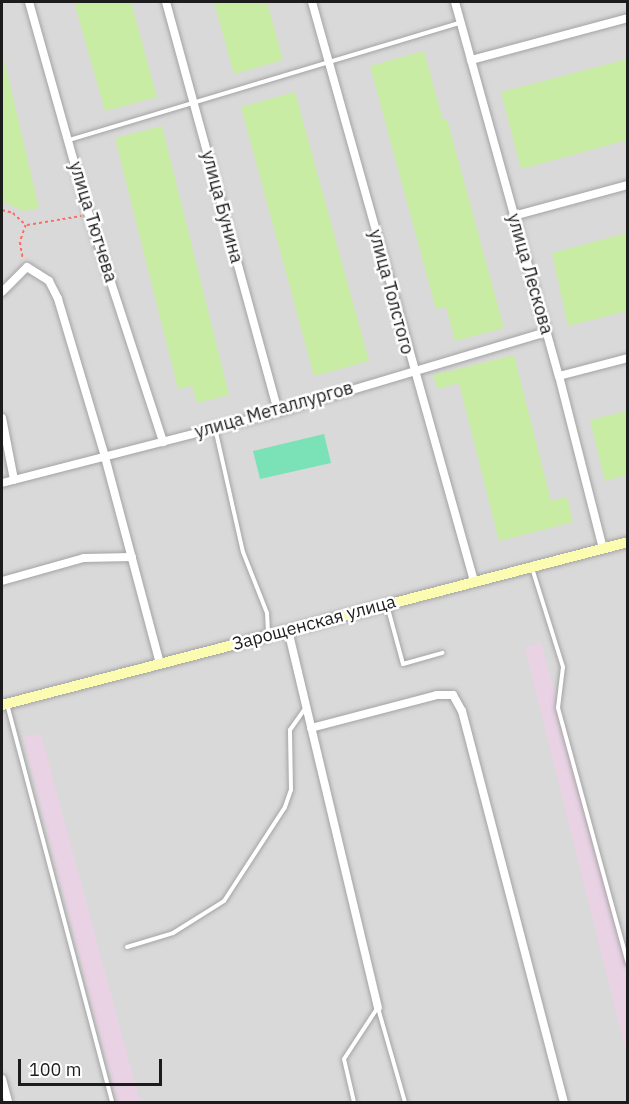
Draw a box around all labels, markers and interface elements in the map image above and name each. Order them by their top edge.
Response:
street label: улица Бунина [197,148,247,266]
street label: улица Тютчева [64,159,122,285]
street label: улица Лескова [502,211,558,337]
street label: улица Толстого [364,227,418,357]
street label: улица Металлургов [192,377,356,443]
street label: Зарощенская улица [230,591,398,655]
scale bar [21,1047,165,1085]
text: 100 m [29,1058,81,1081]

